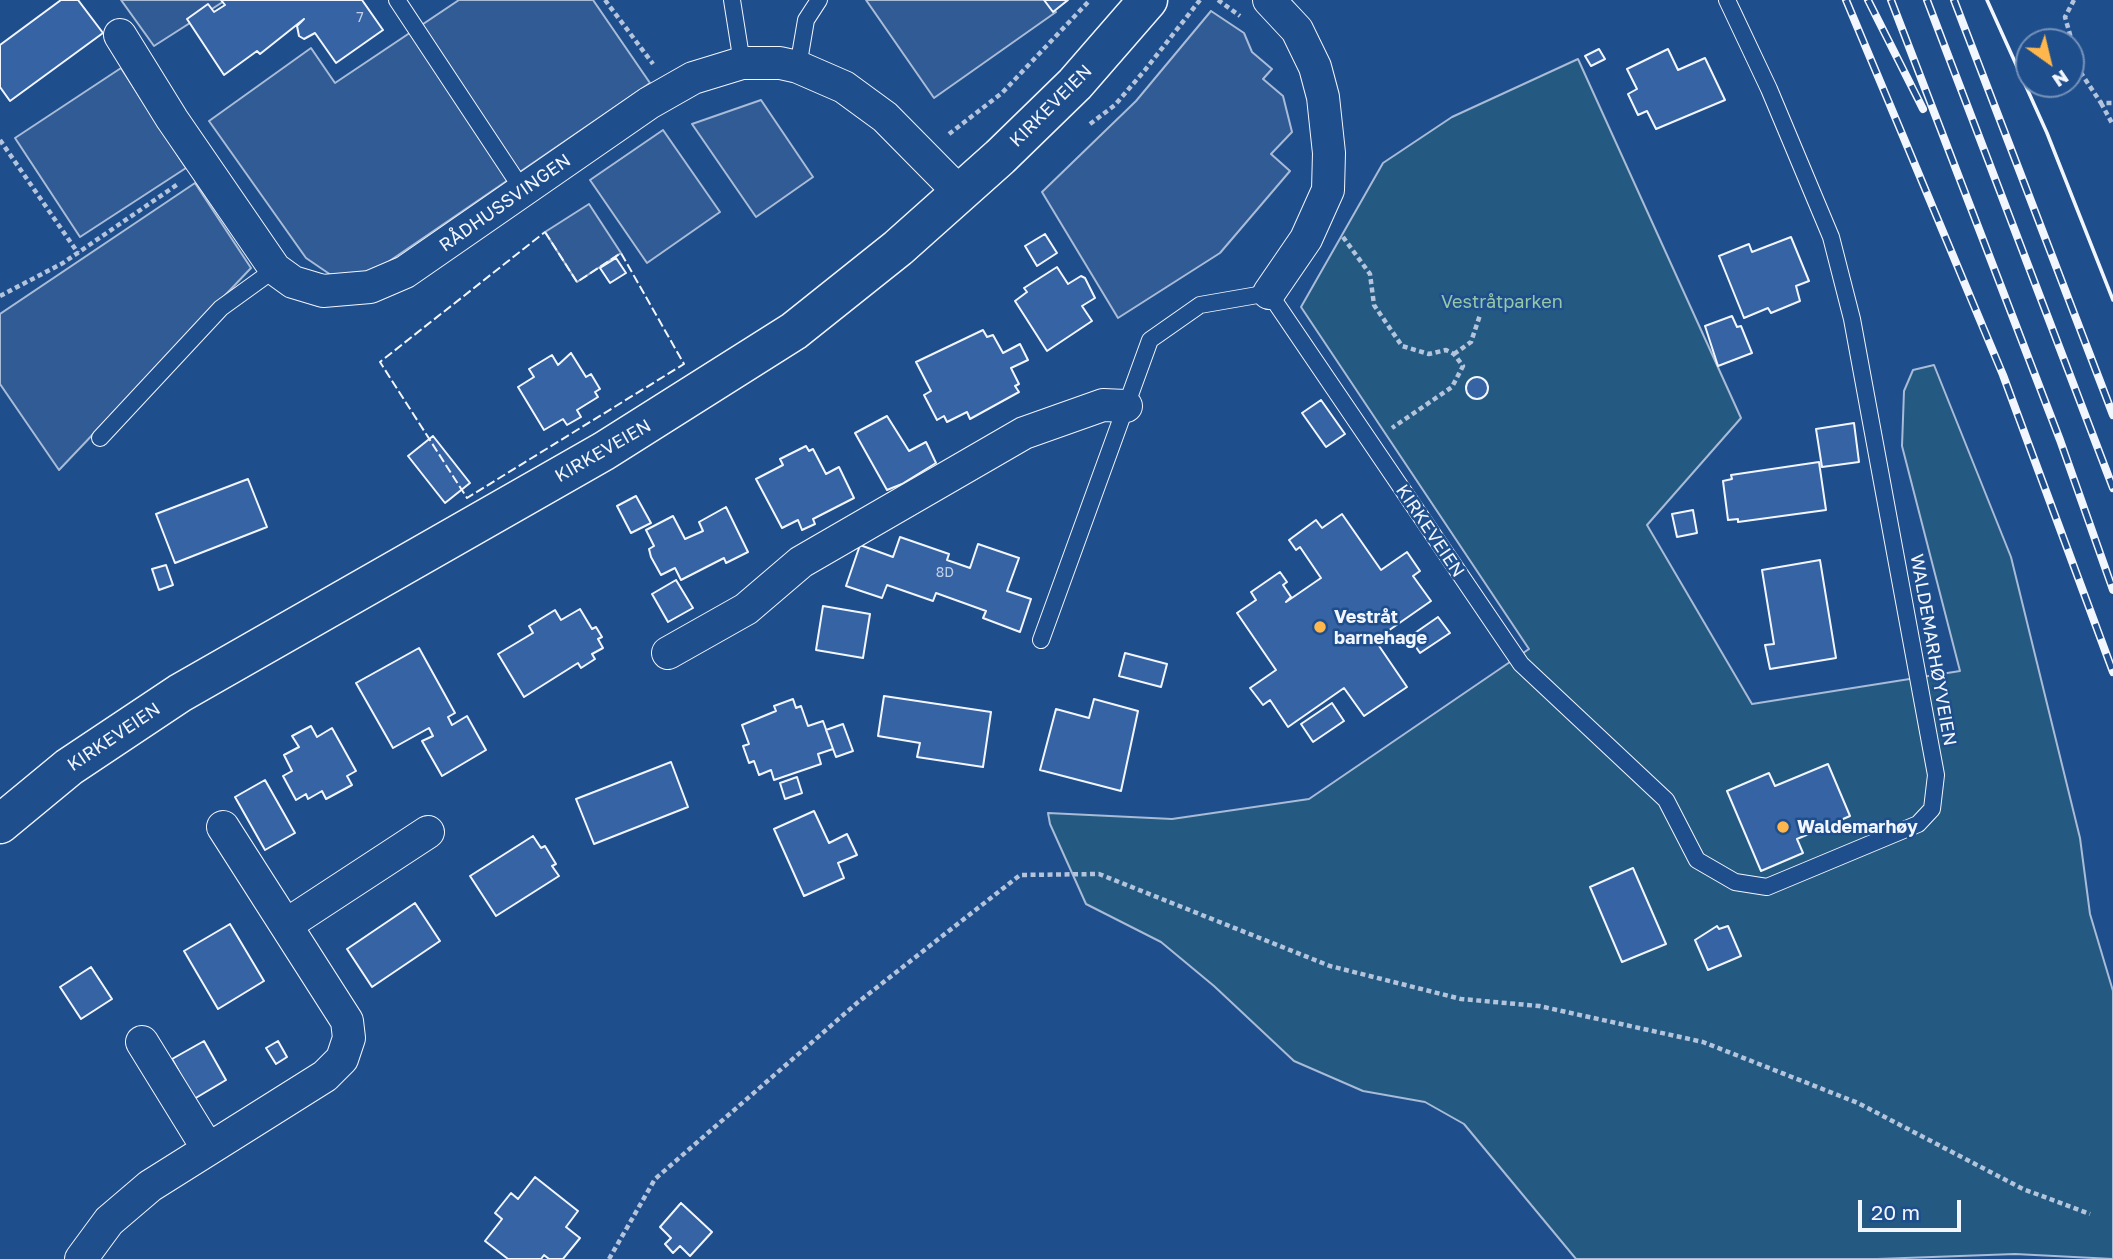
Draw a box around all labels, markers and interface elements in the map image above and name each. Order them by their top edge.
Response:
house number: 7 [356,10,364,26]
north arrow [2015,28,2085,98]
street label: KIRKEVEIEN [1005,60,1097,152]
text: N [2048,66,2073,93]
street label: RÅDHUSSVINGEN [435,150,575,256]
park label: Vestråtparken [1441,291,1563,313]
street label: KIRKEVEIEN [551,415,655,487]
street label: KIRKEVEIEN [1391,481,1469,581]
street label: WALDEMARHØYVEIEN [1905,552,1961,748]
house number: 8D [936,565,954,581]
place label: Vestråt barnehage [1334,606,1427,648]
marker: Vestråt barnehage [1312,619,1328,635]
street label: KIRKEVEIEN [64,698,164,776]
place label: Waldemarhøy [1797,816,1918,838]
marker: Waldemarhøy [1775,819,1791,835]
scale bar [1861,1186,1964,1230]
text: 20 m [1871,1199,1920,1225]

